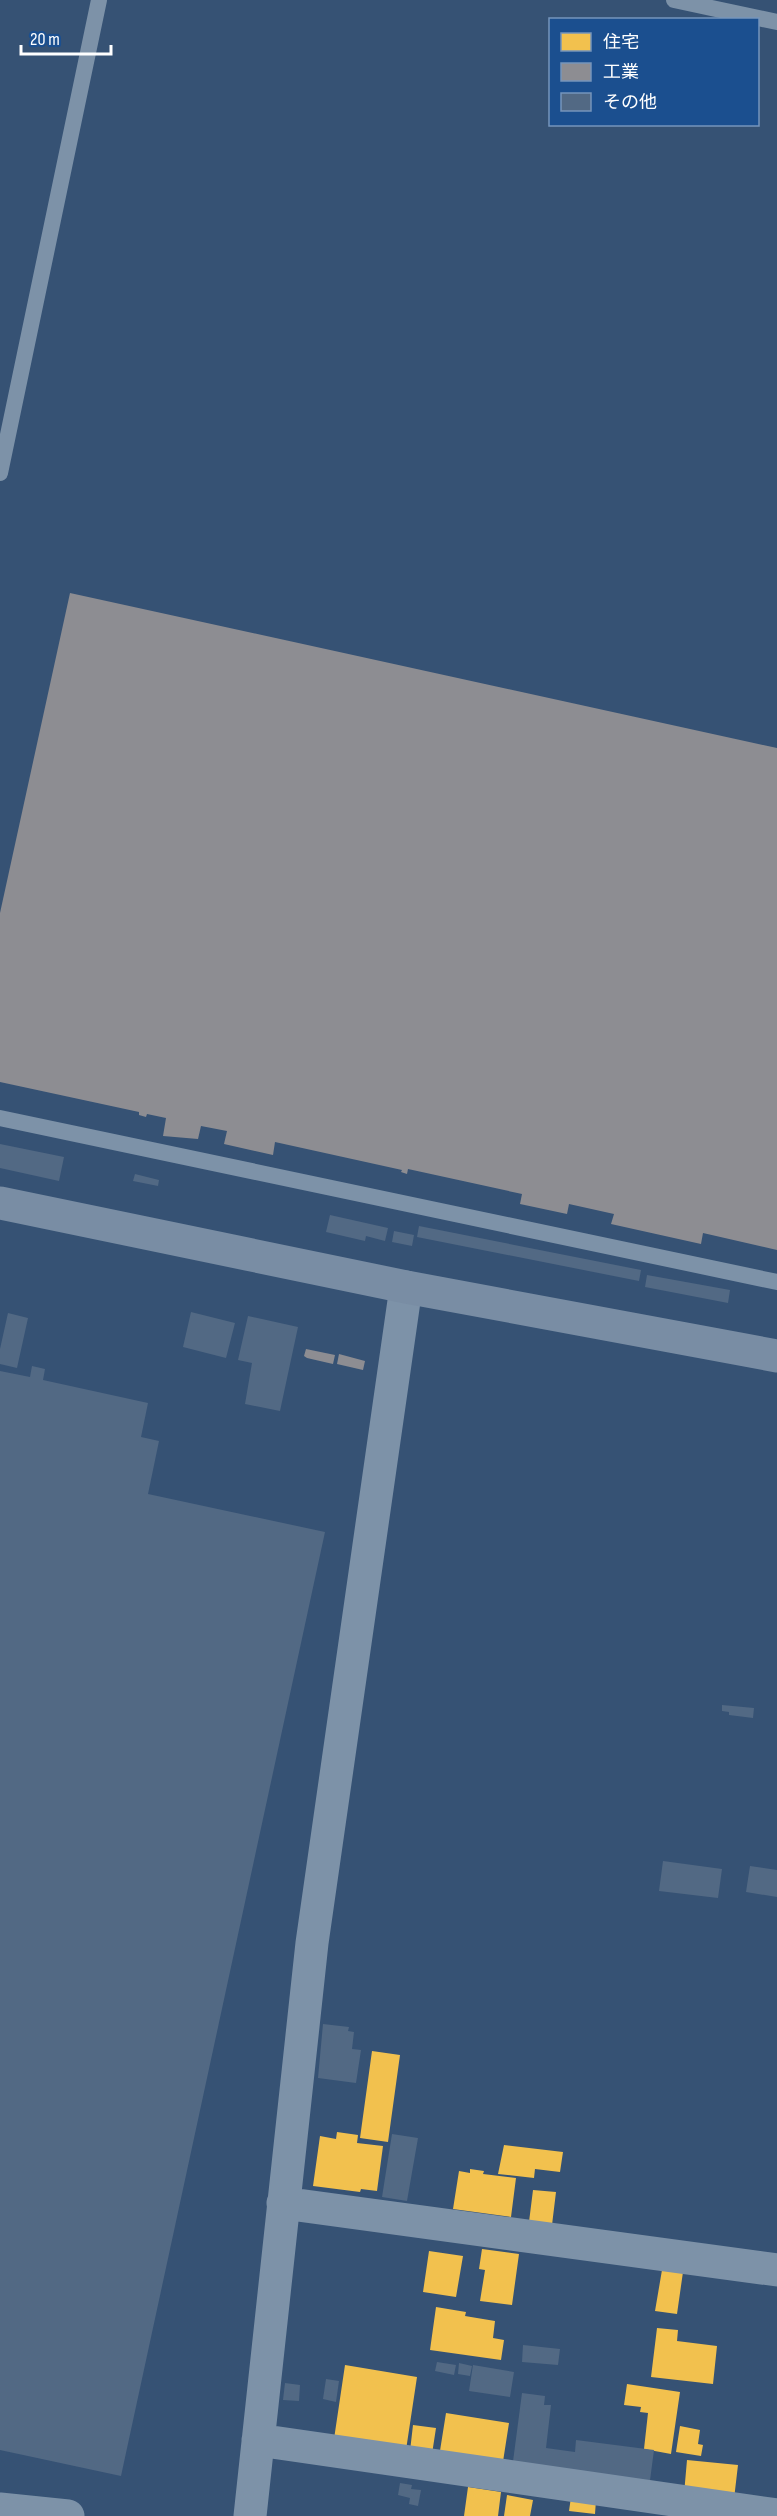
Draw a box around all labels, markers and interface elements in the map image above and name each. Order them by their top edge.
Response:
scale bar [21,18,111,56]
legend [549,18,759,126]
text: 20 m [30,29,60,50]
text: 住宅 [603,32,639,53]
text: 工業 [603,62,639,83]
text: その他 [603,92,657,113]

